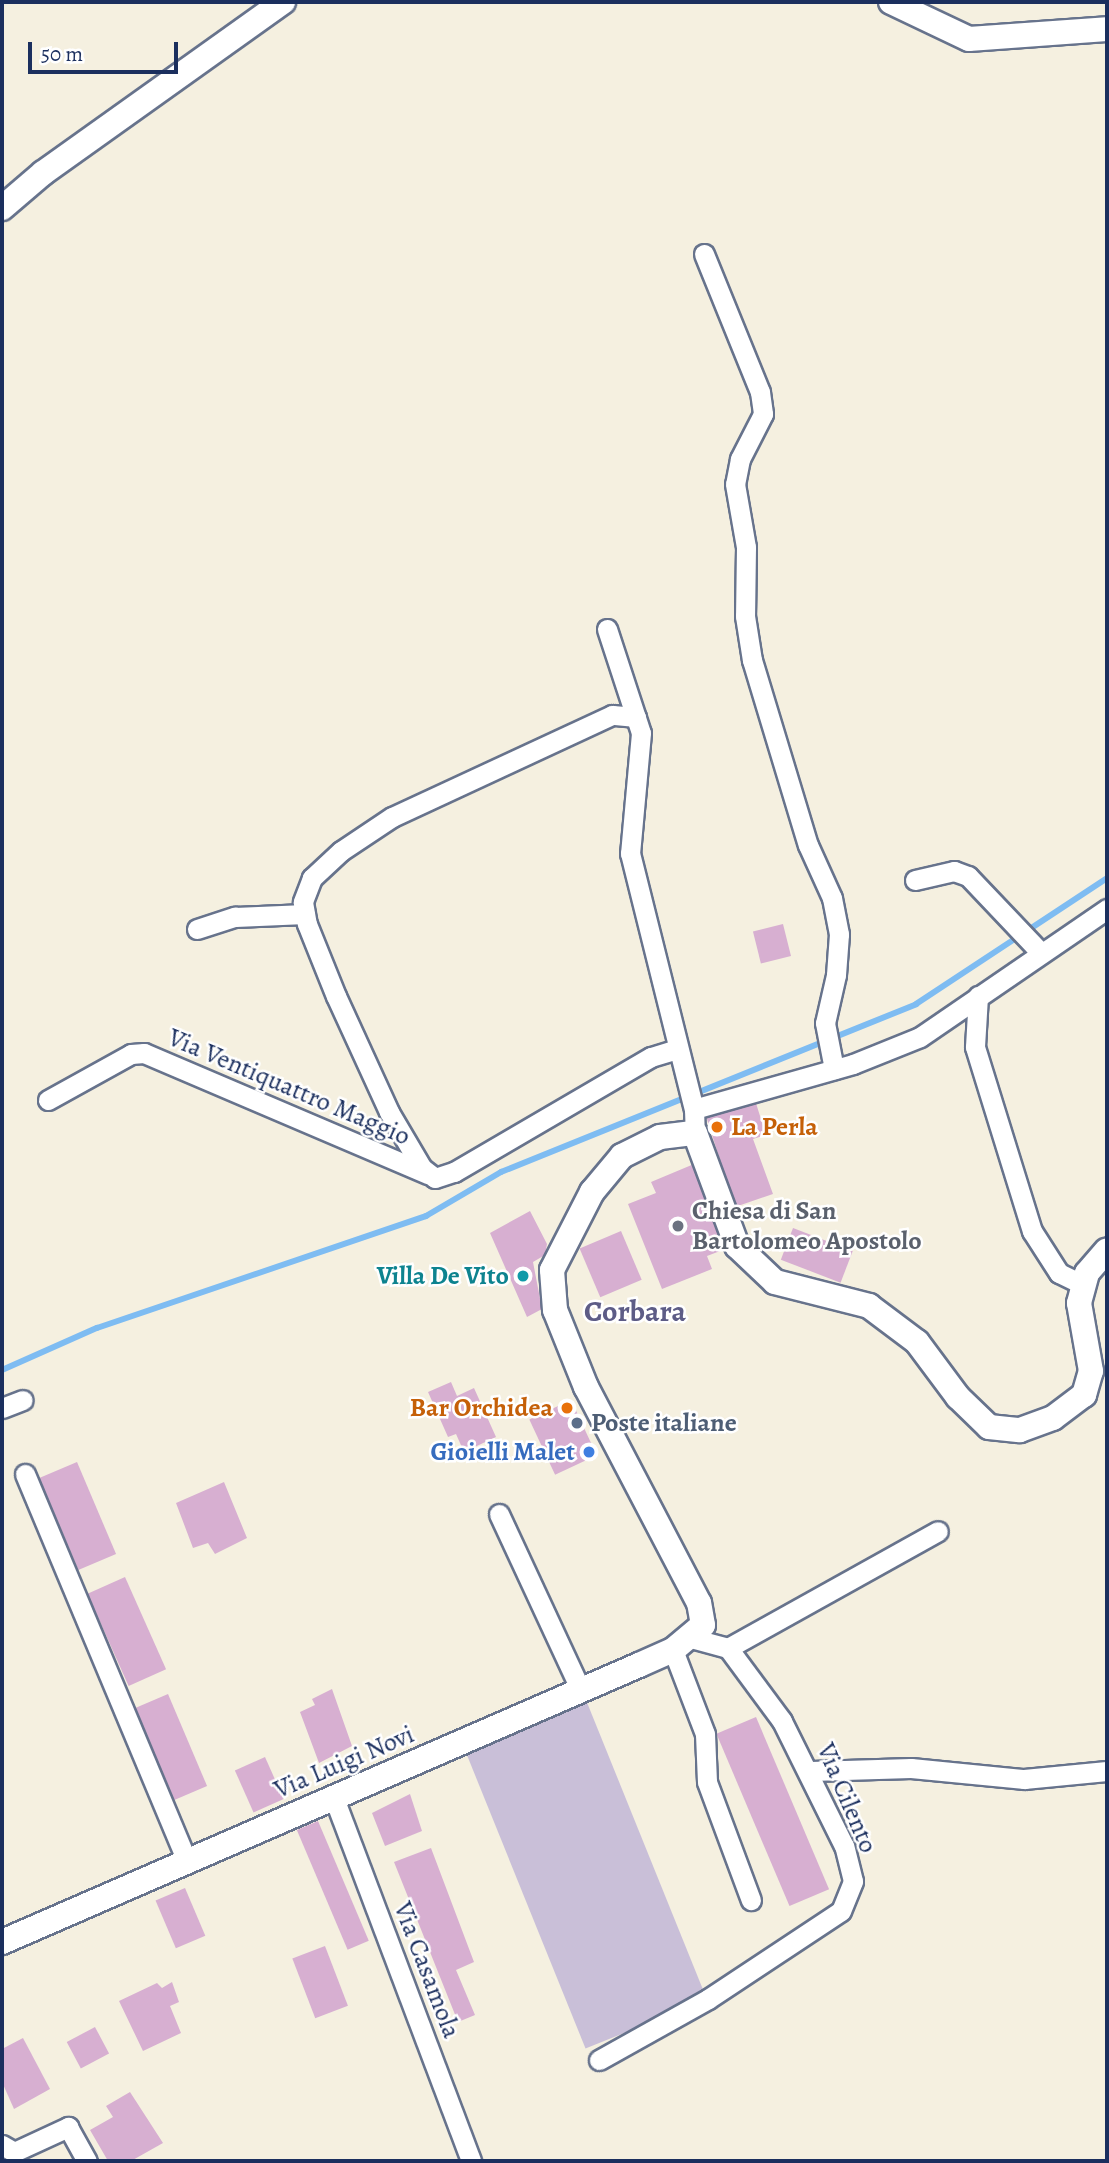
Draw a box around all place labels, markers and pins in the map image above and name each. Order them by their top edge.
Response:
place label: La Perla [731,1111,818,1143]
marker: La Perla [709,1119,725,1135]
place label: Chiesa di San Bartolomeo Apostolo [692,1195,922,1256]
marker: Chiesa di San Bartolomeo Apostolo [670,1218,686,1234]
place label: Villa De Vito [377,1260,509,1292]
marker: Villa De Vito [515,1268,531,1284]
place label: Bar Orchidea [410,1392,553,1424]
marker: Bar Orchidea [559,1400,575,1416]
place label: Poste italiane [591,1407,737,1439]
marker: Poste italiane [569,1415,585,1431]
place label: Gioielli Malet [431,1436,575,1468]
marker: Gioielli Malet [581,1444,597,1460]

